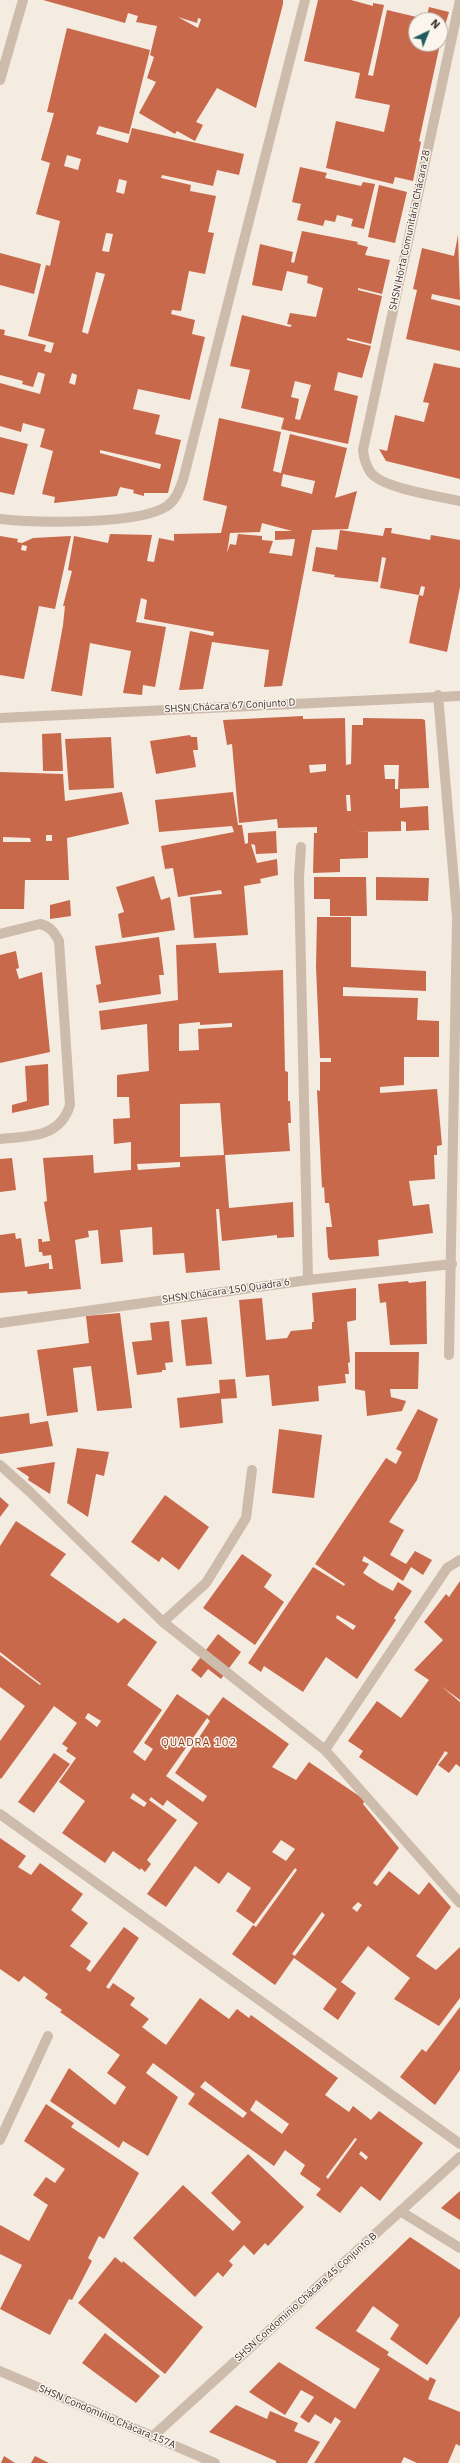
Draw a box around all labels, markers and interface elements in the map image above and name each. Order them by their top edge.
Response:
north arrow [408,12,448,52]
text: N [428,16,443,32]
street label: SHSN Horta Comunitária Chácara 28 [387,149,433,311]
street label: SHSN Chácara 67 Conjunto D [164,697,296,715]
street label: SHSN Chácara 150 Quadra 6 [161,1276,291,1306]
district label: QUADRA 102 [161,1736,237,1750]
street label: SHSN Condomínio Chácara 45 Conjunto B [233,2230,379,2364]
street label: SHSN Condomínio Chácara 157A [37,2383,177,2451]

